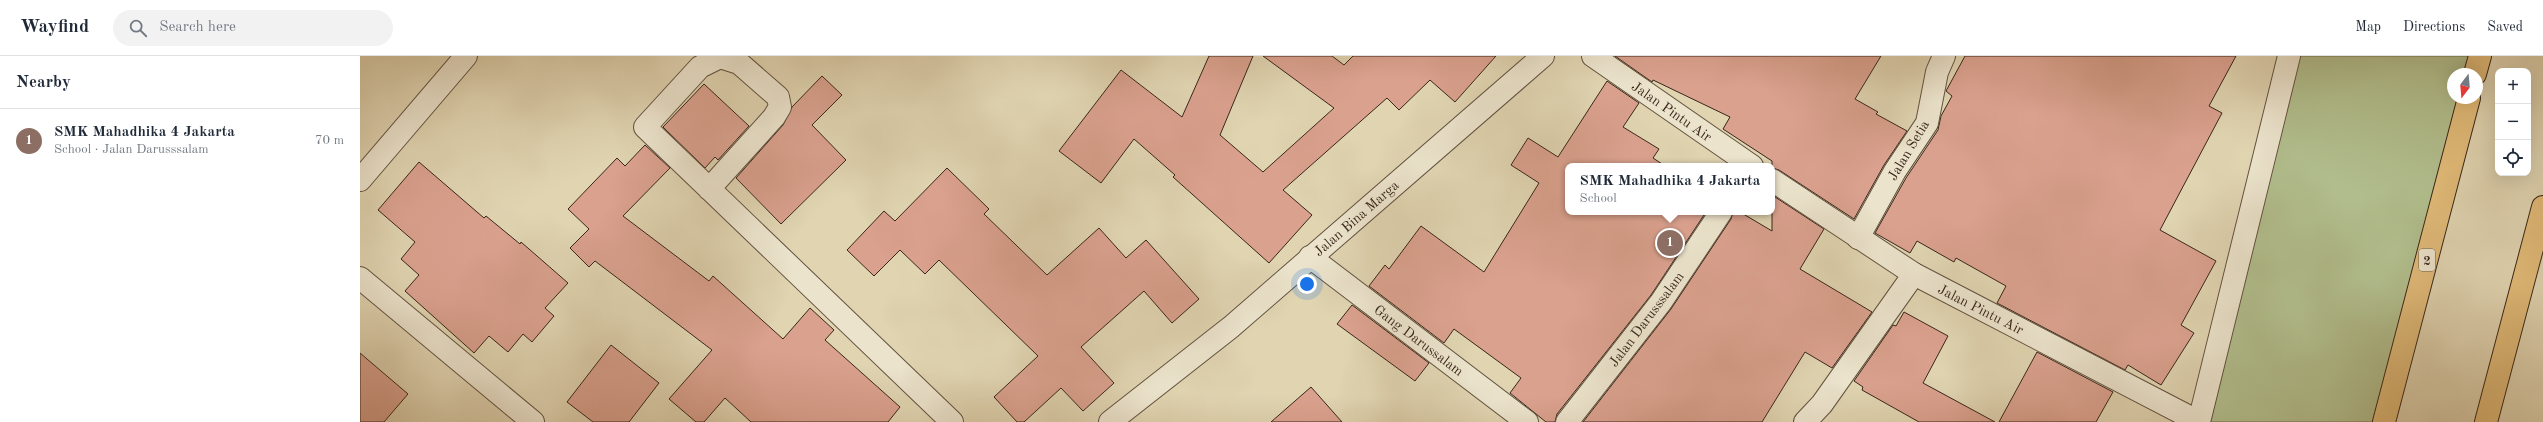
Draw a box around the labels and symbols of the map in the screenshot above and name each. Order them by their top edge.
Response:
north arrow [2447,68,2483,104]
street label: Jalan Pintu Air [1629,79,1714,145]
street label: Jalan Setia [1886,118,1932,183]
street label: Jalan Bina Marga [1312,178,1402,259]
pin: 1 [1657,228,1683,258]
road number: 2 [2419,249,2435,271]
street label: Jalan Darusssalam [1607,270,1687,370]
your location [1297,274,1317,294]
street label: Jalan Pintu Air [1935,282,2026,338]
street label: Gang Darussalam [1371,303,1466,379]

